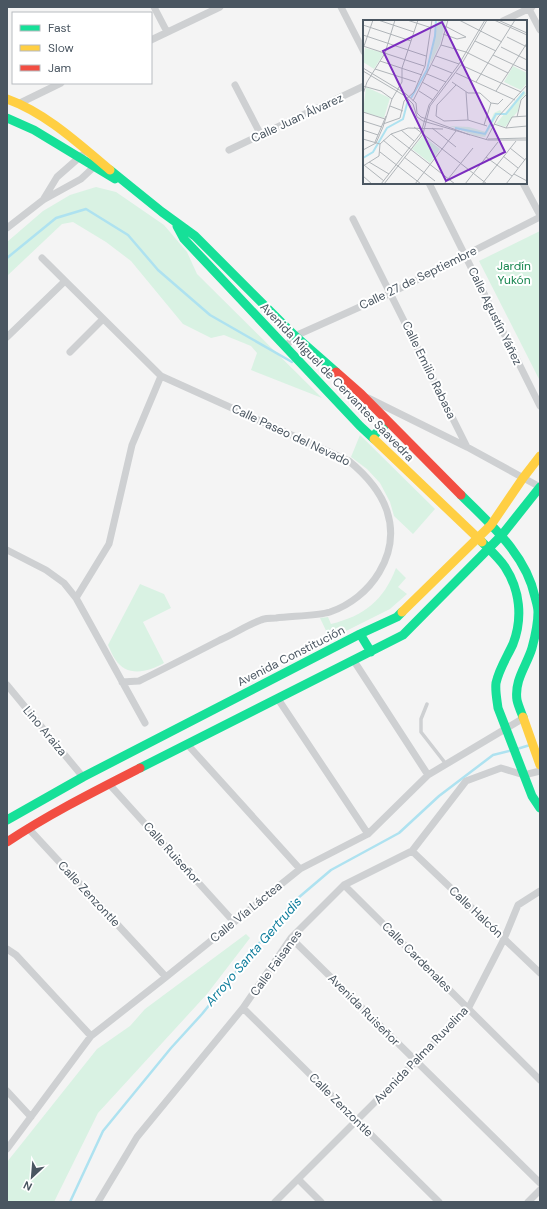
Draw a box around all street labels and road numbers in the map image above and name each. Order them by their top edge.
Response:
street label: Calle Juan Álvarez [248,90,346,146]
street label: Calle 27 de Septiembre [357,242,480,313]
street label: Calle Agustín Yáñez [464,264,526,368]
street label: Avenida Miguel de Cervantes Saavedra [257,299,417,465]
street label: Calle Emilio Rabasa [398,318,460,422]
street label: Calle Paseo del Nevado [229,400,353,470]
street label: Avenida Constitución [235,622,348,690]
street label: Lino Araiza [20,703,70,759]
street label: Calle Ruiseñor [140,818,205,888]
street label: Calle Zenzontle [54,858,124,930]
street label: Calle Vía Láctea [207,878,285,946]
street label: Calle Halcón [445,883,507,941]
street label: Calle Cardenales [378,918,456,996]
street label: Calle Faisanes [247,927,305,999]
street label: Avenida Ruiseñor [325,971,404,1050]
street label: Avenida Palma Ruvelina [370,1003,472,1107]
street label: Calle Zenzontle [306,1070,377,1141]

